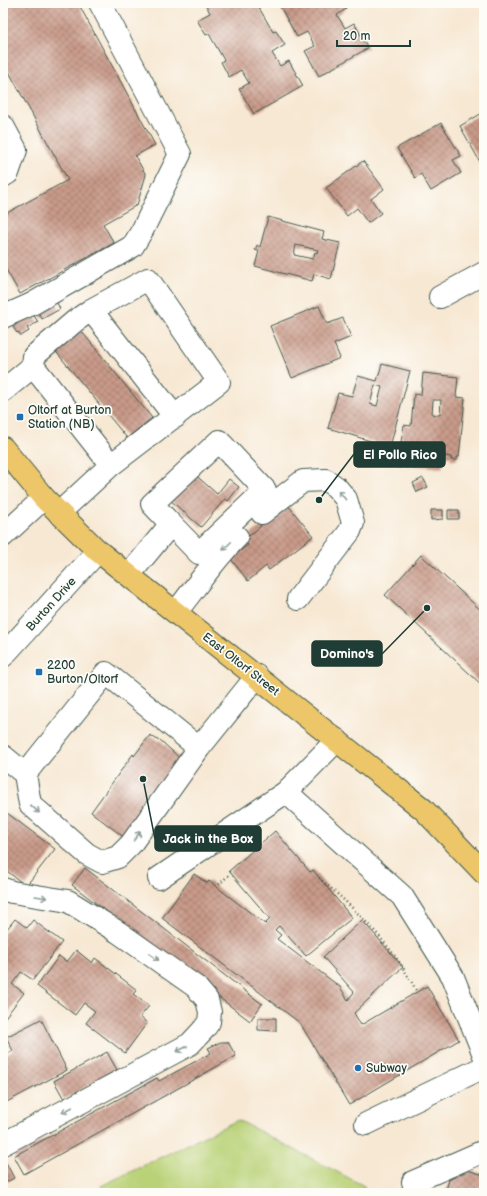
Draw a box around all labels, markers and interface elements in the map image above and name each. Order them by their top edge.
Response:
scale bar [337,22,410,48]
text: 20 m [343,29,370,44]
place label: Oltorf at Burton Station (NB) [28,403,111,432]
marker: Oltorf at Burton Station (NB) [15,412,25,422]
callout: El Pollo Rico [354,442,445,467]
text: El Pollo Rico [363,447,437,463]
one-way arrow [338,490,346,501]
one-way arrow [222,541,232,551]
street label: Burton Drive [23,574,80,635]
street label: East Oltorf Street [199,630,282,699]
callout: Domino's [312,641,382,666]
text: Domino's [320,646,374,662]
place label: 2200 Burton/Oltorf [47,658,119,687]
marker: 2200 Burton/Oltorf [34,667,44,677]
one-way arrow [30,805,41,814]
callout: Jack in the Box [155,826,261,851]
one-way arrow [132,830,141,841]
text: Jack in the Box [163,831,253,847]
one-way arrow [34,893,47,901]
one-way arrow [148,953,159,961]
one-way arrow [176,1045,188,1053]
place label: Subway [366,1061,407,1076]
marker: Subway [353,1063,363,1073]
one-way arrow [61,1106,73,1114]

